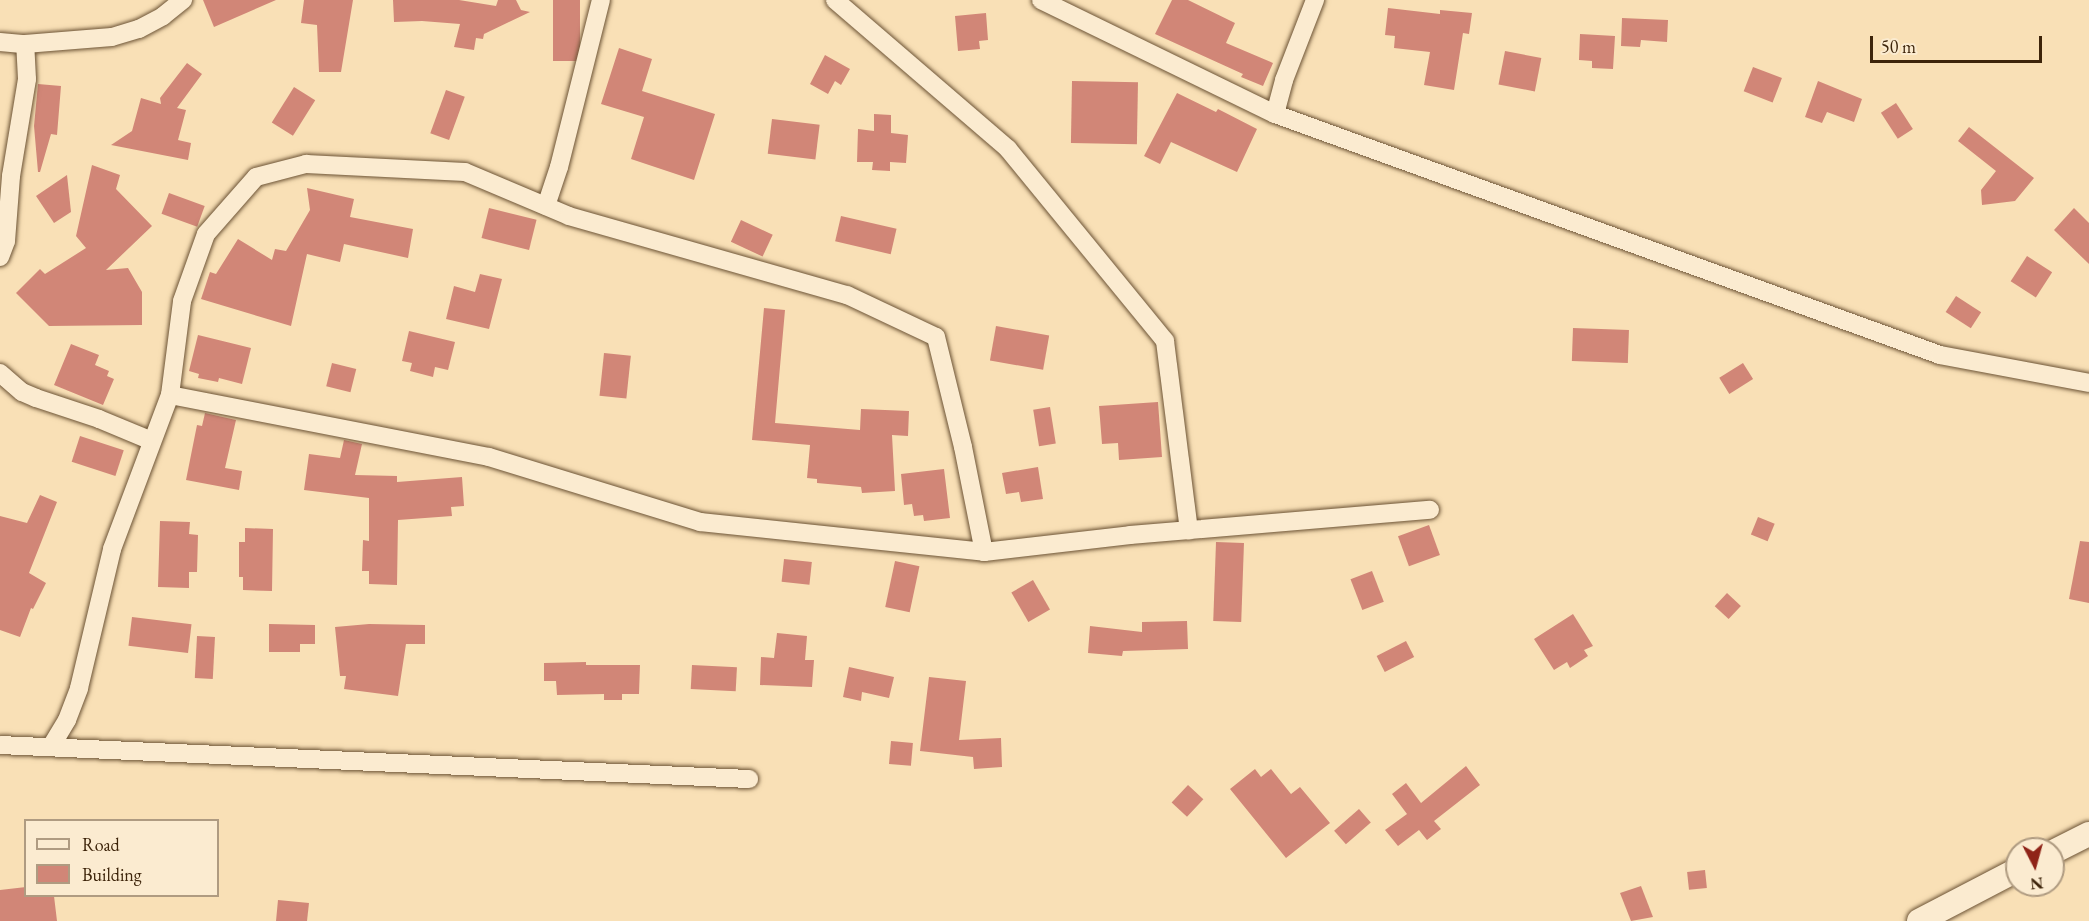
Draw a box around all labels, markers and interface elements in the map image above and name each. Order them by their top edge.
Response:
scale bar [1873,24,2046,62]
text: 50 m [1881,35,1916,58]
legend [24,819,219,897]
text: Road [82,833,120,856]
north arrow [2005,837,2065,897]
text: Building [82,863,142,886]
text: N [2029,872,2044,895]

